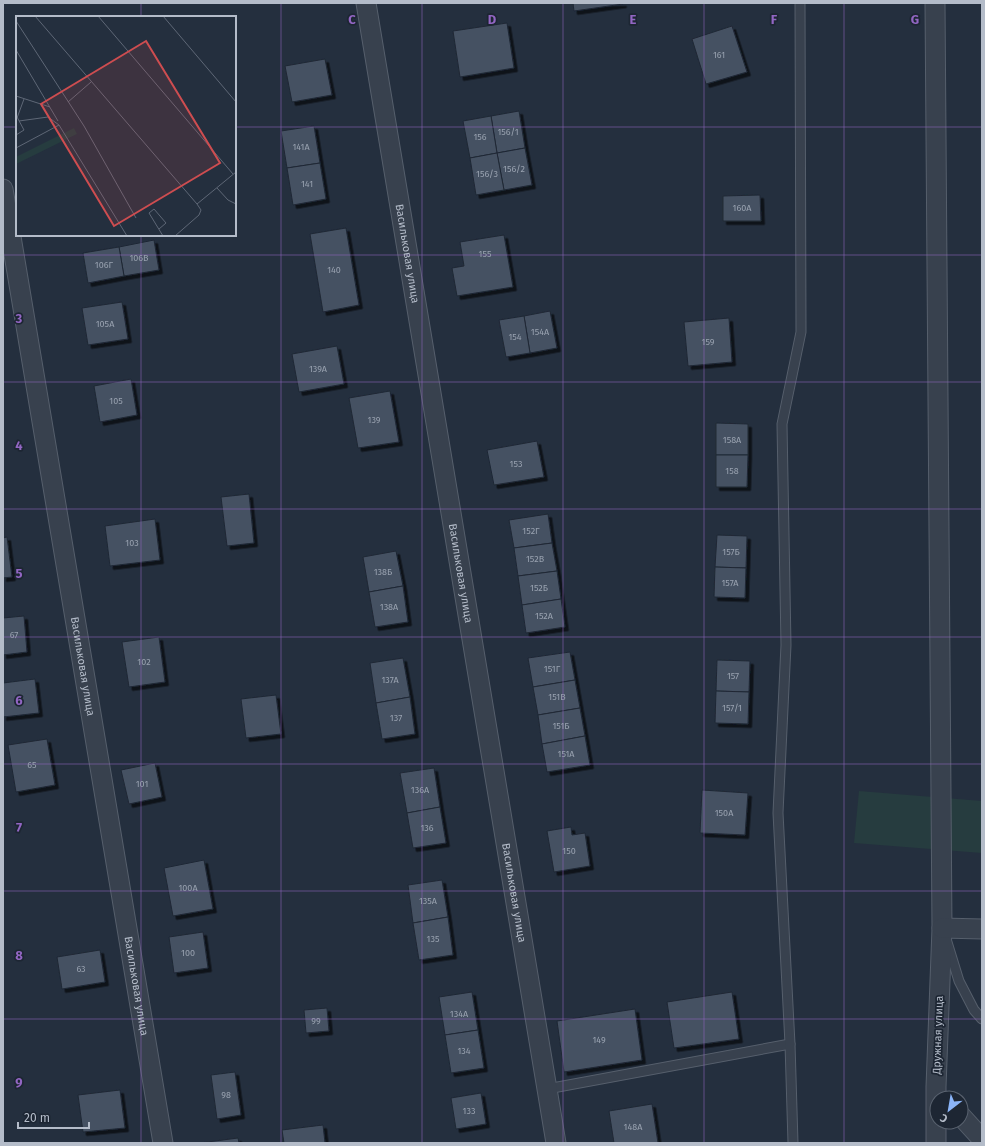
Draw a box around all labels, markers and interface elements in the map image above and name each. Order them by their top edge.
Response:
text: C [348,12,356,27]
text: D [488,12,497,27]
text: E [630,12,637,27]
text: F [771,12,778,27]
text: G [911,12,919,27]
inset map [16,16,236,236]
house number: 161 [713,50,725,60]
house number: 156/1 [497,127,519,137]
house number: 156 [473,132,487,142]
house number: 141А [292,142,310,152]
house number: 156/2 [503,164,525,174]
house number: 156/3 [476,169,498,179]
house number: 141 [301,179,313,189]
street label: Васильковая улица [393,203,422,304]
house number: 160А [733,203,752,213]
house number: 155 [479,249,492,259]
house number: 106В [129,253,149,263]
house number: 106Г [95,260,114,270]
house number: 140 [327,265,341,275]
text: 3 [15,311,23,326]
house number: 105А [96,319,115,329]
house number: 154А [531,327,550,337]
house number: 154 [508,332,522,342]
house number: 159 [702,337,715,347]
house number: 139А [309,364,328,374]
house number: 105 [109,396,123,406]
house number: 139 [367,415,381,425]
house number: 158А [723,435,742,445]
text: 4 [15,438,23,453]
house number: 153 [510,459,522,469]
house number: 158 [725,466,739,476]
street label: Васильковая улица [446,523,476,624]
house number: 152Г [522,526,540,536]
house number: 103 [125,538,139,548]
house number: 157Б [722,547,740,557]
house number: 152В [526,554,545,564]
text: 5 [16,566,23,581]
house number: 138Б [374,567,392,577]
house number: 157А [721,578,739,588]
house number: 152Б [530,583,548,593]
house number: 138А [380,602,399,612]
house number: 152А [535,611,554,621]
street label: Васильковая улица [68,616,98,717]
house number: 67 [10,630,18,640]
house number: 102 [137,657,151,667]
house number: 151Г [544,664,561,674]
house number: 157 [727,671,739,681]
house number: 137А [381,675,399,685]
house number: 151В [548,692,566,702]
text: 6 [15,693,23,708]
house number: 157/1 [722,703,742,713]
house number: 137 [390,713,402,723]
house number: 151Б [552,721,570,731]
house number: 151А [557,749,575,759]
house number: 65 [27,760,37,770]
house number: 101 [136,779,148,789]
house number: 136А [411,785,430,795]
house number: 150А [715,808,734,818]
text: 7 [16,820,22,835]
house number: 136 [420,823,434,833]
street label: Васильковая улица [500,842,529,943]
house number: 150 [562,846,576,856]
house number: 100А [178,883,198,893]
house number: 135А [419,896,438,906]
house number: 135 [427,934,440,944]
street label: Васильковая улица [122,935,151,1036]
text: 8 [15,948,23,963]
house number: 100 [181,948,195,958]
house number: 63 [76,964,86,974]
street label: Дружная улица [930,995,946,1076]
house number: 134А [450,1009,469,1019]
house number: 99 [311,1016,321,1026]
house number: 149 [592,1035,606,1045]
house number: 134 [457,1046,471,1056]
text: 9 [15,1075,23,1090]
house number: 98 [221,1090,231,1100]
north arrow [929,1090,969,1130]
scale bar [18,1104,89,1130]
house number: 133 [463,1106,475,1116]
text: 20 m [24,1111,50,1125]
text: С [937,1111,950,1125]
house number: 148А [624,1122,643,1132]

